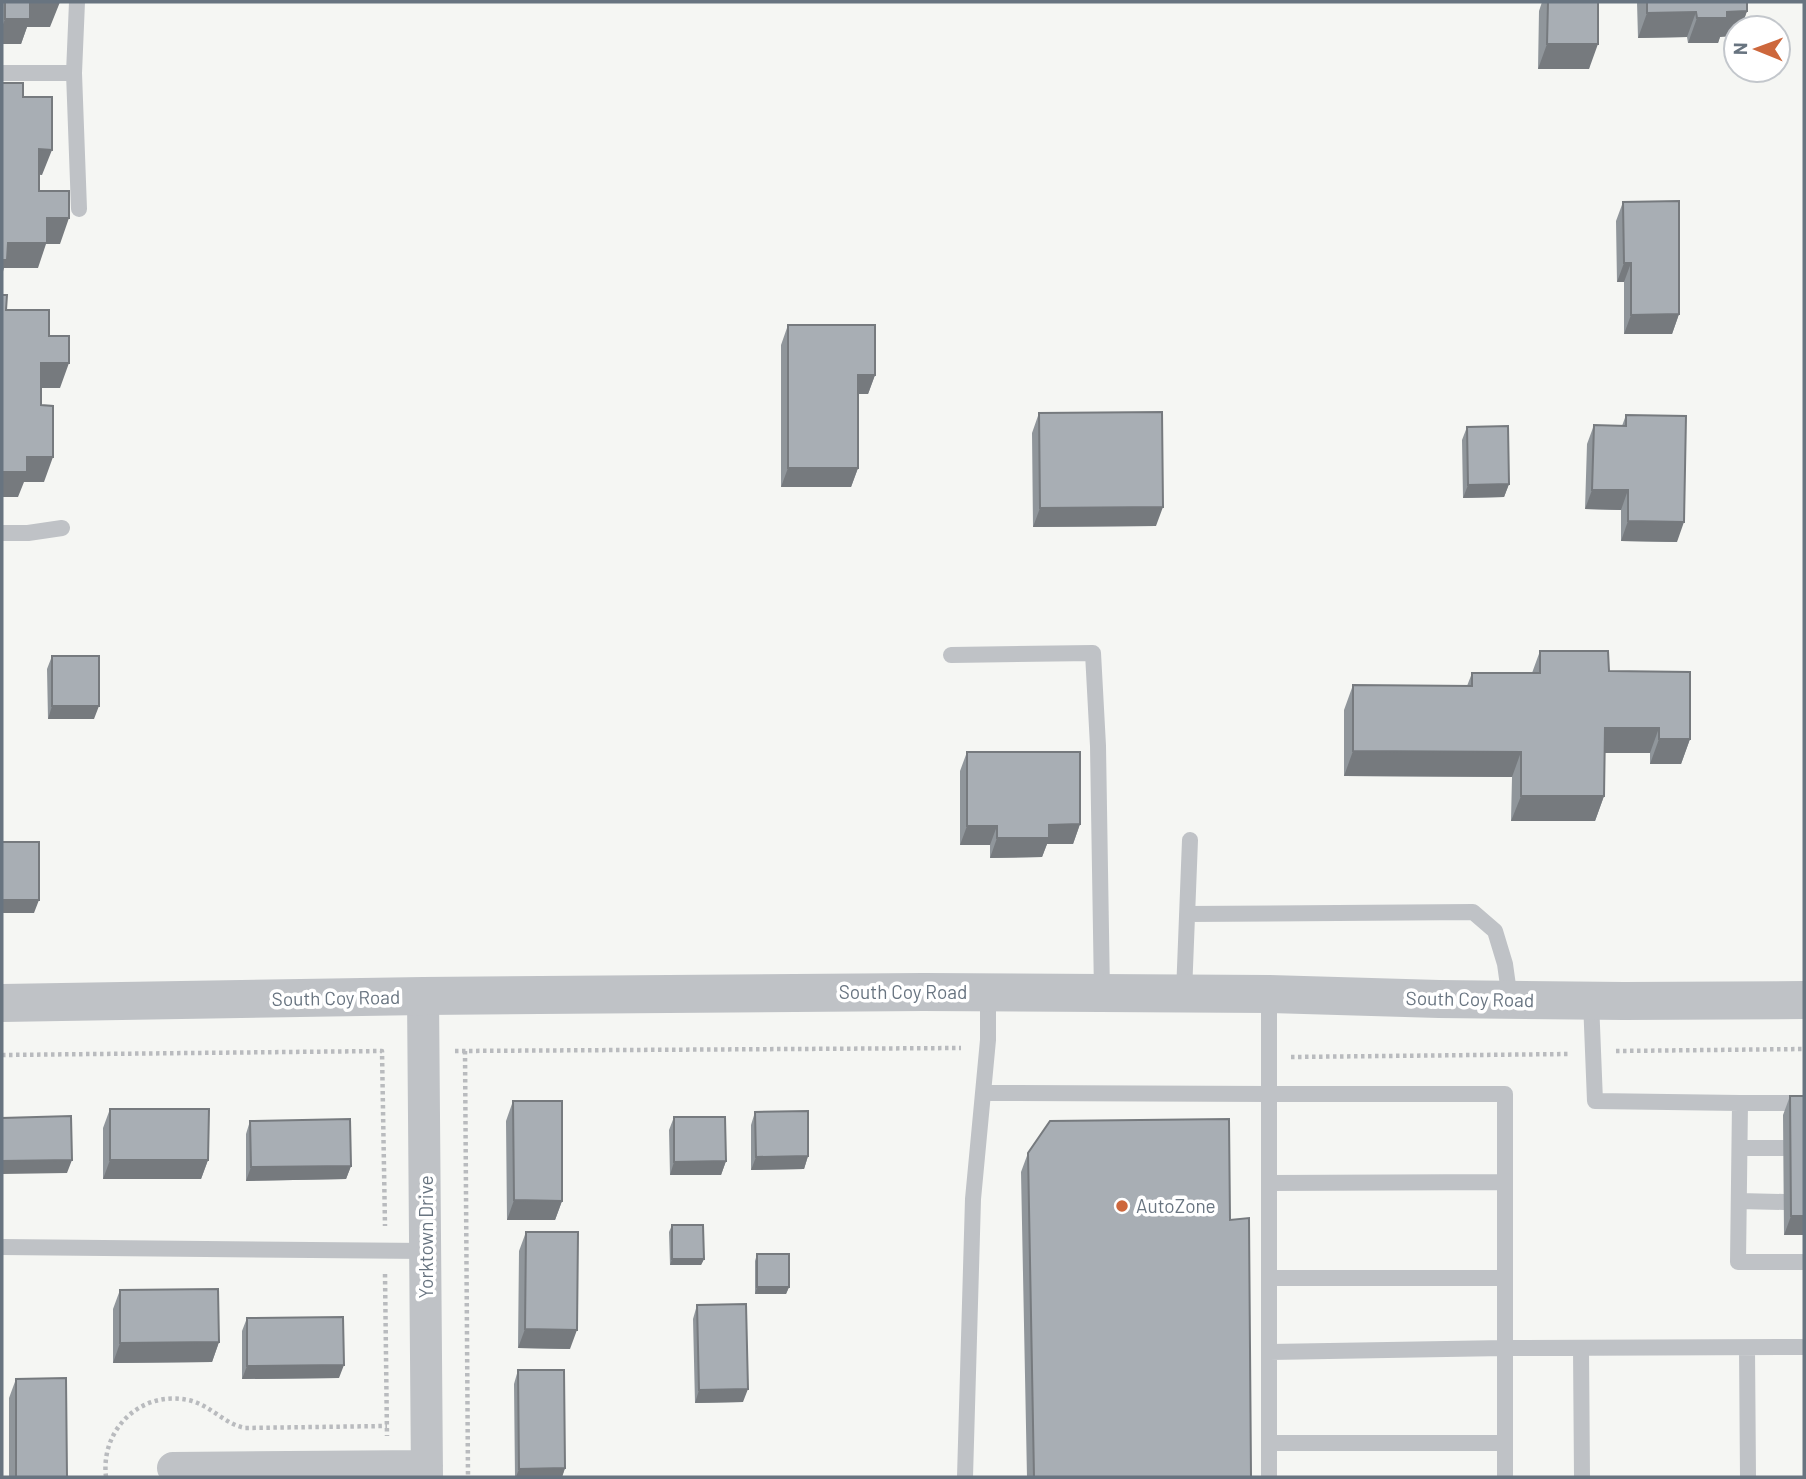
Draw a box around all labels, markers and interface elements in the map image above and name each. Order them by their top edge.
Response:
north arrow [1722,14,1792,84]
text: N [1728,42,1751,55]
street label: South Coy Road [839,980,967,1003]
street label: South Coy Road [271,985,401,1010]
street label: South Coy Road [1405,986,1535,1011]
street label: Yorktown Drive [414,1175,437,1299]
place label: AutoZone [1136,1194,1216,1217]
marker: AutoZone [1114,1198,1130,1214]

